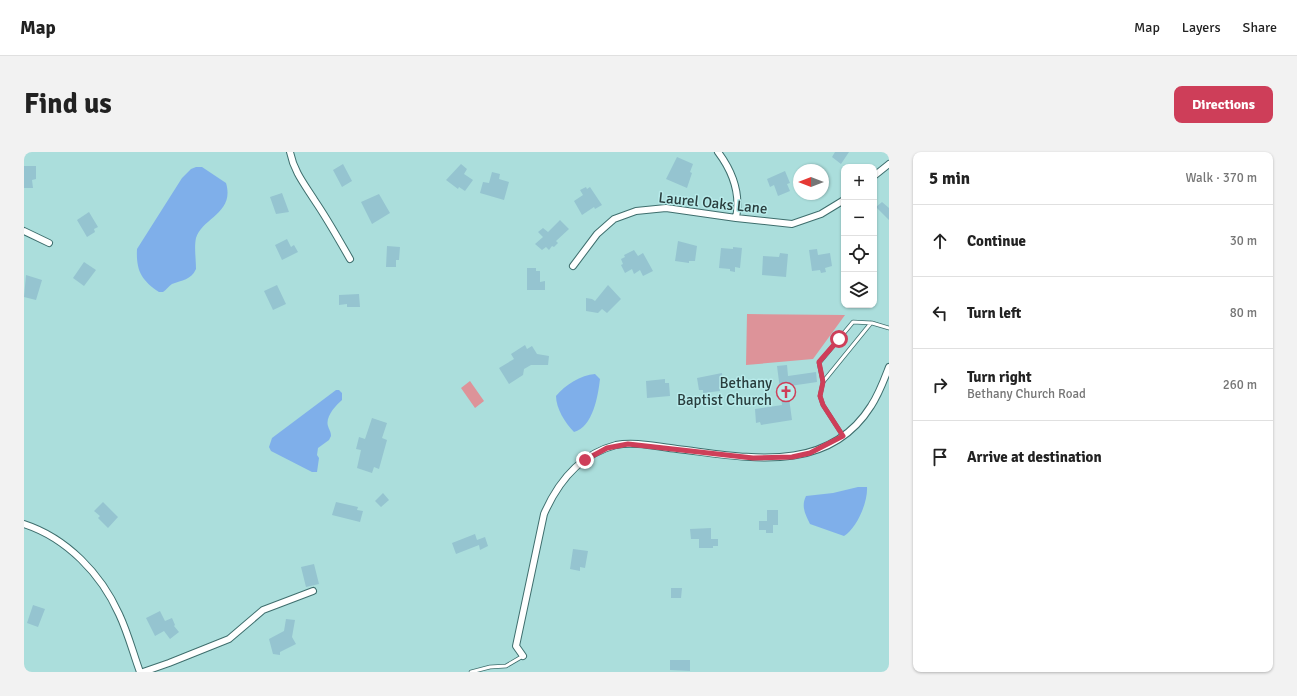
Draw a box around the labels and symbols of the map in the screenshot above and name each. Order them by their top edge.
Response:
north arrow [793,164,829,200]
street label: Laurel Oaks Lane [658,188,768,218]
route start [830,330,848,348]
place label: Bethany Baptist Church [677,374,772,409]
church icon: Bethany Baptist Church [775,381,797,403]
route end [576,451,594,469]

